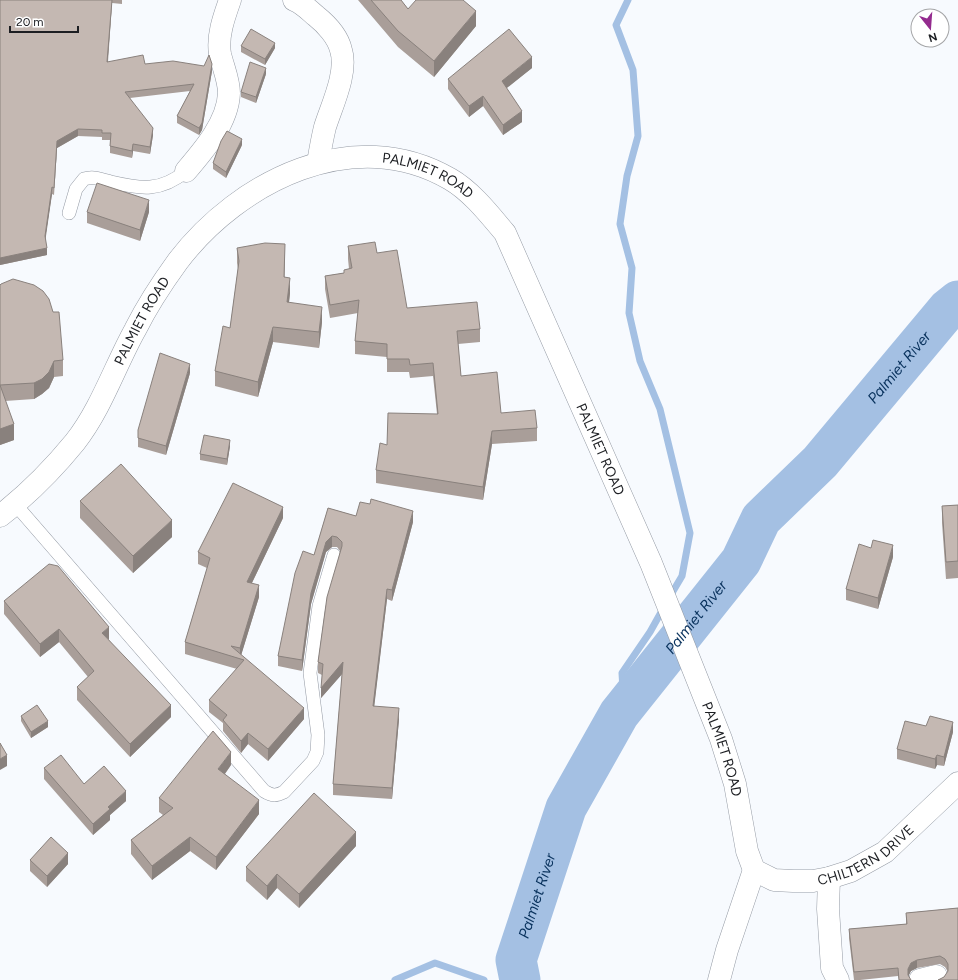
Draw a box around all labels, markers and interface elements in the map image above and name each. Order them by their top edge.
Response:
scale bar [10,8,78,34]
north arrow [910,8,950,48]
text: 20 m [16,15,44,29]
text: N [927,30,939,45]
street label: PALMIET ROAD [381,149,477,202]
street label: PALMIET ROAD [111,274,173,368]
water label: Palmiet River [864,327,935,407]
street label: PALMIET ROAD [572,401,628,498]
water label: Palmiet River [661,576,731,658]
street label: PALMIET ROAD [698,699,745,798]
street label: CHILTERN DRIVE [816,821,918,889]
water label: Palmiet River [515,850,560,941]

